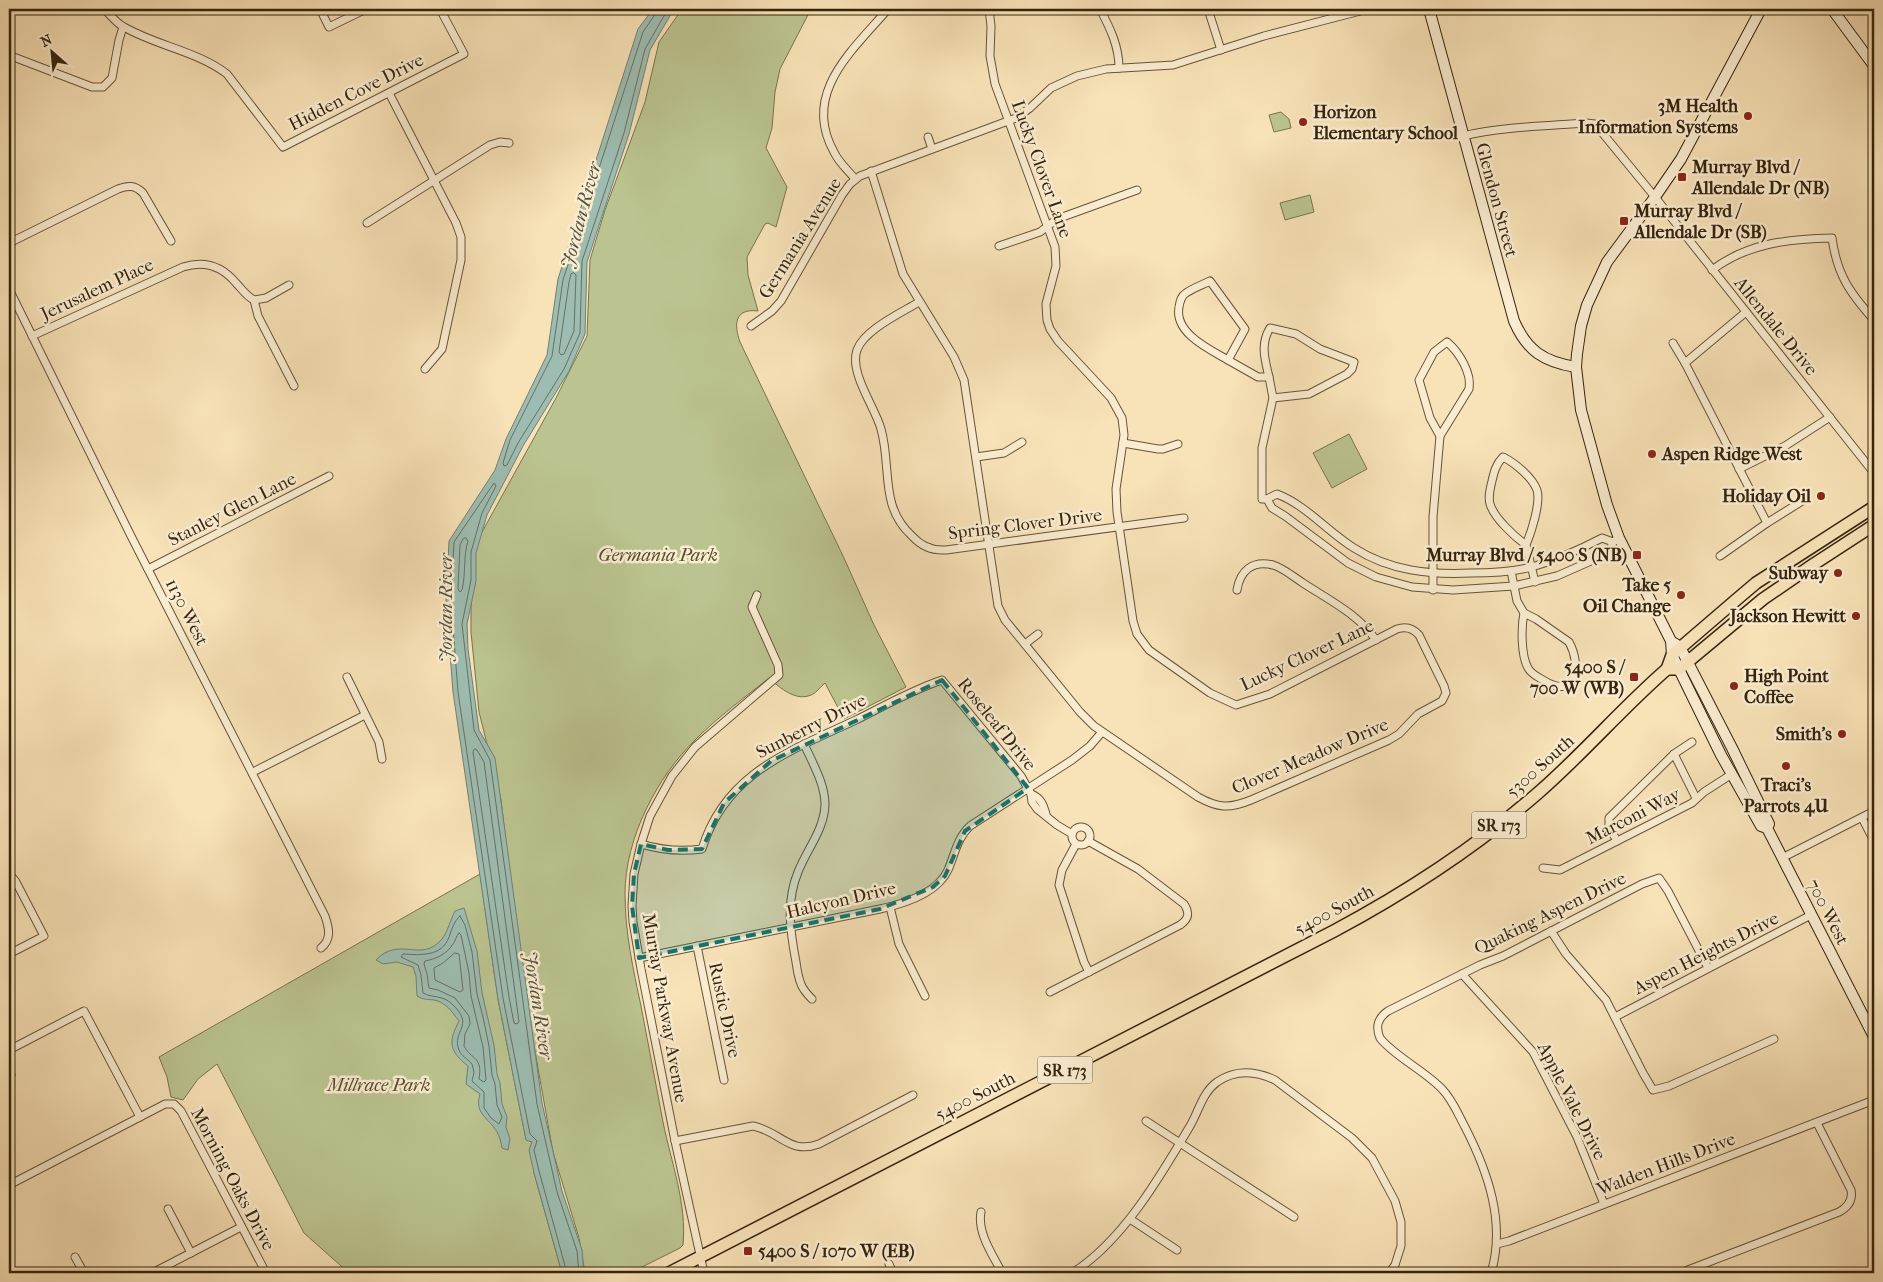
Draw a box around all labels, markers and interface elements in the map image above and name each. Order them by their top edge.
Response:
north arrow [28,28,78,78]
text: N [38,31,55,51]
street label: Hidden Cove Drive [285,49,427,136]
place label: 3M Health Information Systems [1578,96,1739,138]
street label: Lucky Clover Lane [1007,98,1076,241]
place label: Horizon Elementary School [1313,102,1459,144]
marker: 3M Health Information Systems [1742,110,1754,122]
marker: Horizon Elementary School [1297,116,1309,128]
street label: Glendon Street [1471,141,1522,260]
place label: Murray Blvd / Allendale Dr (NB) [1691,157,1829,199]
water label: Jordan River [556,158,606,271]
marker: Murray Blvd / Allendale Dr (NB) [1676,171,1688,183]
street label: Germania Avenue [755,174,846,303]
place label: Murray Blvd / Allendale Dr (SB) [1633,201,1767,243]
marker: Murray Blvd / Allendale Dr (SB) [1618,215,1630,227]
street label: Jerusalem Place [36,254,157,326]
street label: Allendale Drive [1729,272,1822,380]
place label: Aspen Ridge West [1661,444,1803,465]
marker: Aspen Ridge West [1646,448,1658,460]
street label: Stanley Glen Lane [165,468,300,551]
place label: Holiday Oil [1722,486,1812,507]
marker: Holiday Oil [1815,490,1827,502]
street label: Spring Clover Drive [947,505,1103,544]
park label: Germania Park [598,545,718,566]
place label: Murray Blvd / 5400 S (NB) [1425,545,1627,566]
marker: Murray Blvd / 5400 S (NB) [1631,549,1643,561]
water label: Jordan River [435,552,457,663]
place label: Subway [1769,563,1829,584]
marker: Subway [1832,567,1844,579]
street label: 1130 West [161,575,213,650]
place label: Take 5 Oil Change [1583,575,1671,617]
marker: Take 5 Oil Change [1675,589,1687,601]
place label: Jackson Hewitt [1728,606,1847,627]
marker: Jackson Hewitt [1850,610,1862,622]
street label: Lucky Clover Lane [1237,615,1377,696]
place label: 5400 S / 700 W (WB) [1529,657,1627,699]
place label: High Point Coffee [1744,666,1829,708]
marker: 5400 S / 700 W (WB) [1628,671,1640,683]
street label: Roseleaf Drive [953,674,1040,775]
marker: High Point Coffee [1728,680,1740,692]
street label: Sunberry Drive [753,690,870,763]
street label: Clover Meadow Drive [1229,714,1392,799]
place label: Smith's [1776,724,1832,745]
marker: Smith's [1836,728,1848,740]
street label: 5300 South [1502,731,1579,802]
marker: Traci's Parrots 4U [1780,760,1792,772]
place label: Traci's Parrots 4U [1744,775,1829,817]
street label: Marconi Way [1583,783,1685,849]
road number: SR 173 [1472,812,1526,838]
street label: Quaking Aspen Drive [1471,868,1630,959]
street label: 700 West [1802,876,1853,949]
street label: Halcyon Drive [784,878,898,923]
street label: 5400 South [1291,881,1378,940]
street label: Aspen Heights Drive [1629,908,1782,1000]
street label: Murray Parkway Avenue [638,912,692,1104]
water label: Jordan River [519,950,558,1062]
street label: Rustic Drive [704,960,745,1060]
street label: Apple Vale Drive [1532,1038,1610,1164]
road number: SR 173 [1038,1056,1092,1084]
street label: 5400 South [932,1067,1019,1126]
park label: Millrace Park [325,1075,431,1096]
street label: Morning Oaks Drive [186,1104,279,1254]
street label: Walden Hills Drive [1593,1128,1738,1201]
place label: 5400 S / 1070 W (EB) [758,1241,915,1262]
marker: 5400 S / 1070 W (EB) [742,1245,754,1257]

